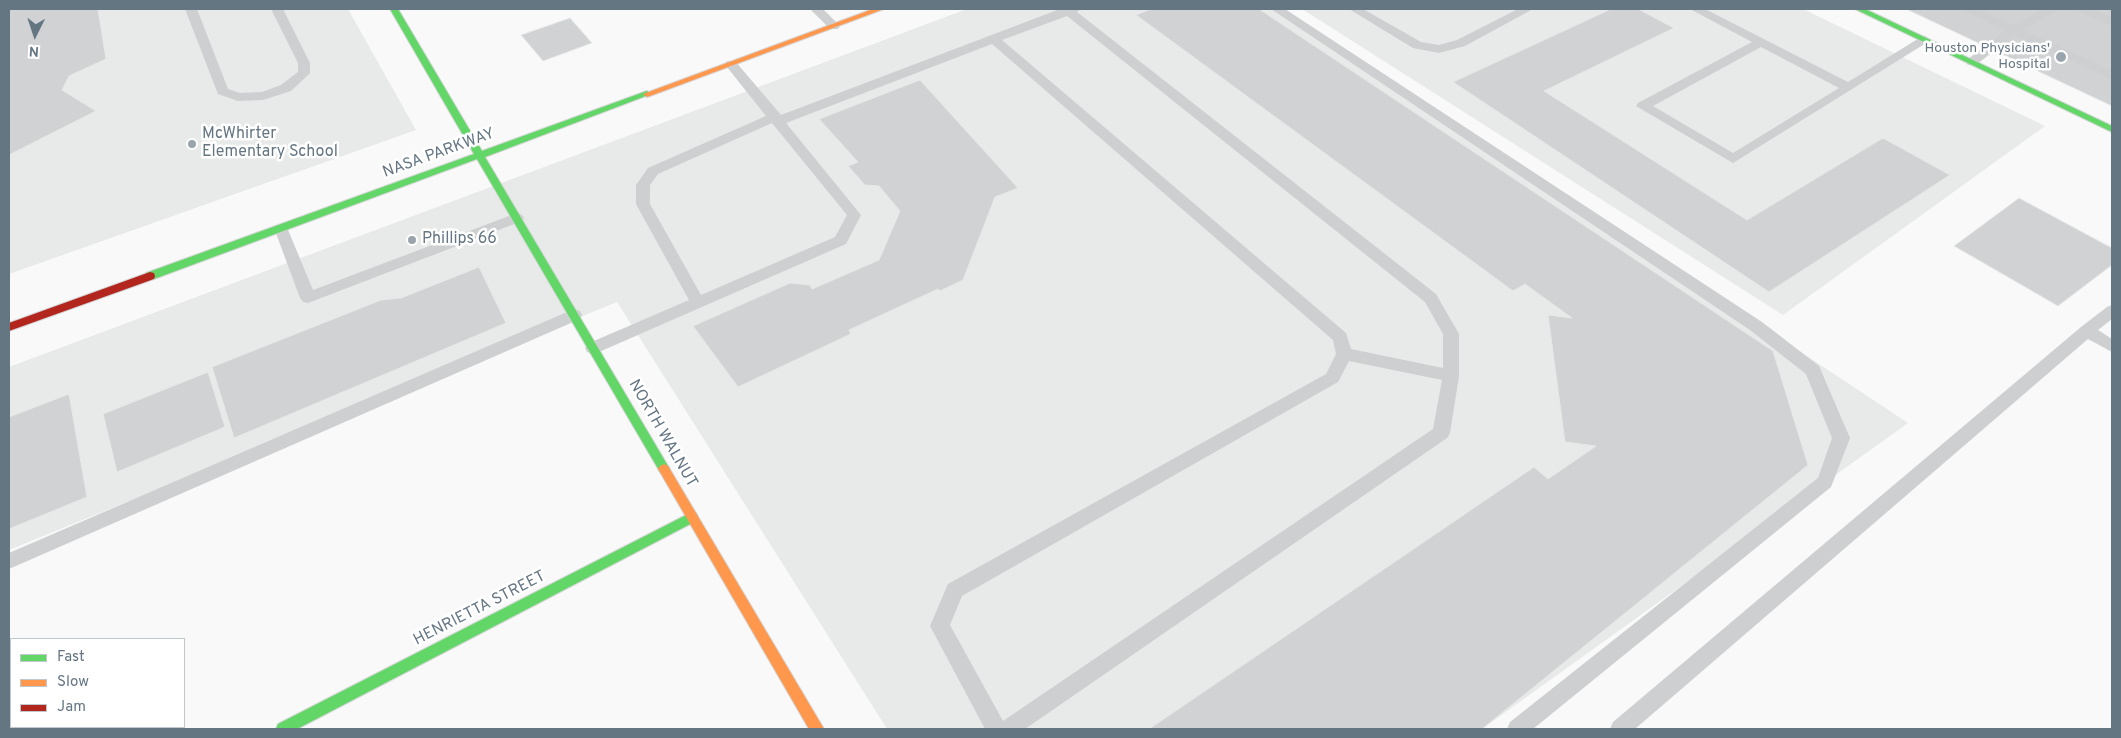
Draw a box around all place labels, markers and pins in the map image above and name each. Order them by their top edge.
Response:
place label: Houston Physicians' Hospital [1925,41,2050,74]
marker: Houston Physicians' Hospital [2054,50,2068,64]
place label: McWhirter Elementary School [202,125,338,163]
marker: McWhirter Elementary School [186,138,198,150]
place label: Phillips 66 [422,230,497,250]
marker: Phillips 66 [406,234,418,246]

